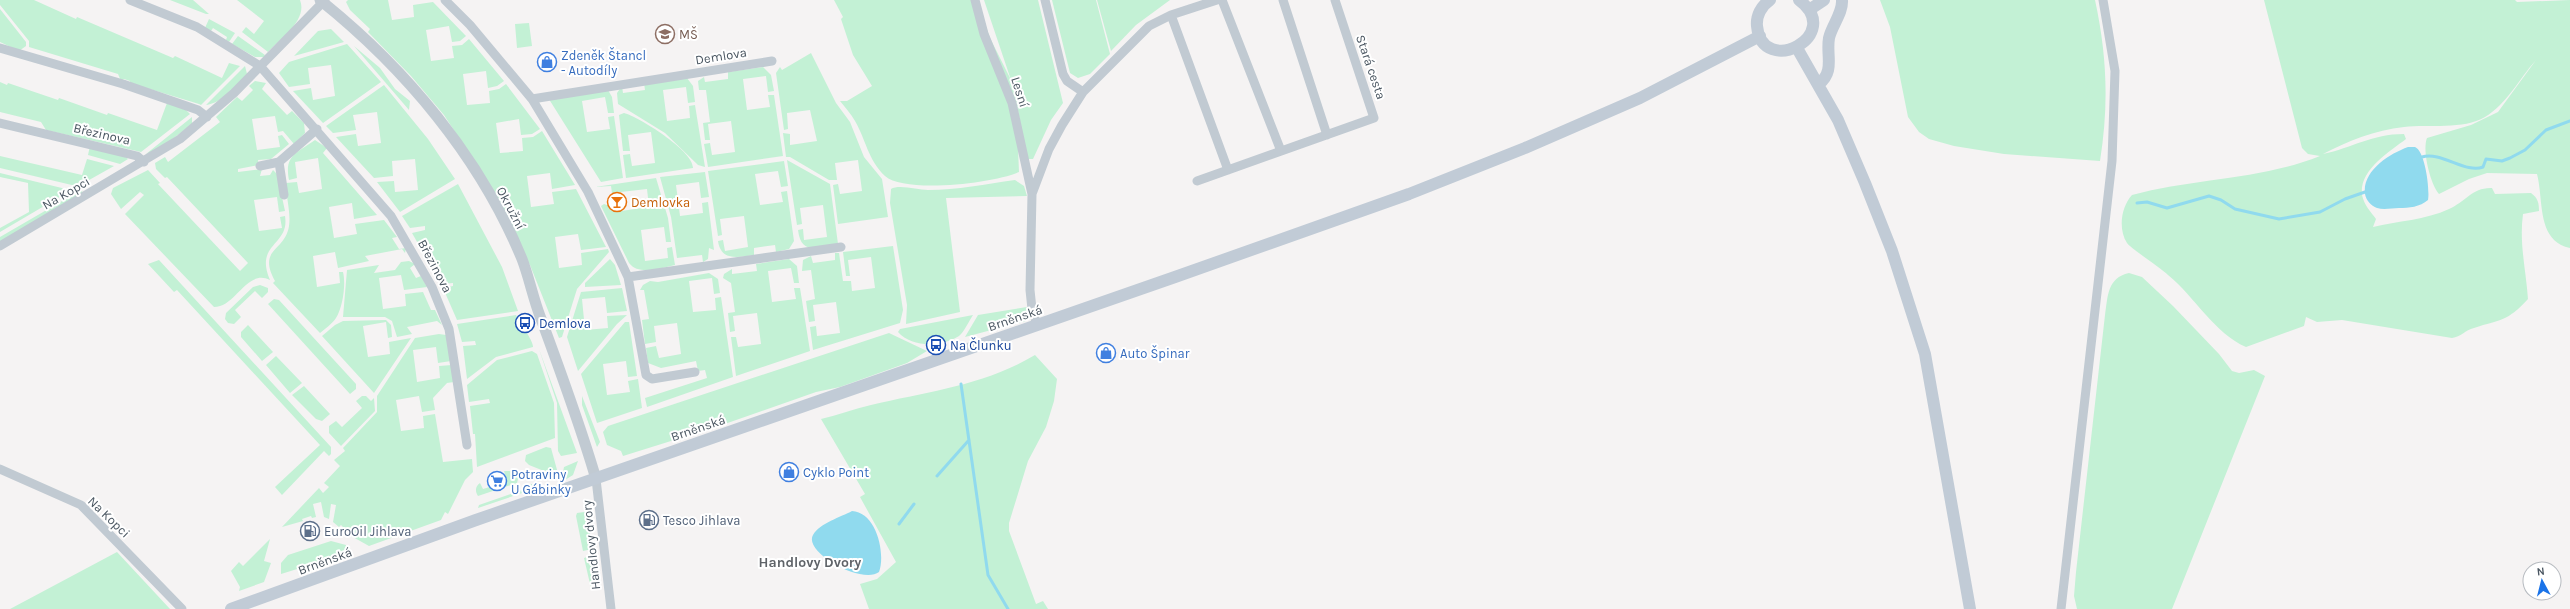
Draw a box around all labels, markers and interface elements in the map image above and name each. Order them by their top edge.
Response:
school or university icon: MŠ [654,23,676,45]
place label: MŠ [679,26,698,42]
street label: Stará cesta [1353,33,1389,101]
street label: Demlova [694,45,748,67]
place label: Zdeněk Štancl - Autodíly [561,47,646,78]
shop icon: Zdeněk Štancl - Autodíly [536,51,558,73]
street label: Lesní [1008,75,1032,109]
street label: Březinova [72,120,132,148]
street label: Na Kopci [40,173,92,213]
street label: Okružní [494,184,529,232]
bar icon: Demlovka [606,191,628,213]
place label: Demlovka [631,195,690,210]
street label: Březinova [415,237,455,295]
street label: Brněnská [986,302,1044,334]
bus stop icon: Demlova [514,312,536,334]
place label: Demlova [539,316,591,331]
bus stop icon: Na Člunku [925,334,947,356]
place label: Na Člunku [950,337,1012,353]
shop icon: Auto Špinar [1095,342,1117,364]
place label: Auto Špinar [1120,345,1190,361]
street label: Brněnská [669,412,727,444]
shop icon: Cyklo Point [778,461,800,483]
place label: Cyklo Point [803,465,869,480]
place label: Potraviny U Gábinky [511,467,571,497]
supermarket icon: Potraviny U Gábinky [486,470,508,492]
street label: Na Kopci [85,493,133,541]
street label: Handlovy dvory [579,500,603,590]
fuel station icon: Tesco Jihlava [638,509,660,531]
place label: Tesco Jihlava [663,513,740,528]
fuel station icon: EuroOil Jihlava [299,520,321,542]
place label: EuroOil Jihlava [324,524,411,539]
street label: Brněnská [296,544,354,578]
district label: Handlovy Dvory [759,554,861,571]
north arrow [2522,561,2562,601]
text: N [2536,565,2546,579]

